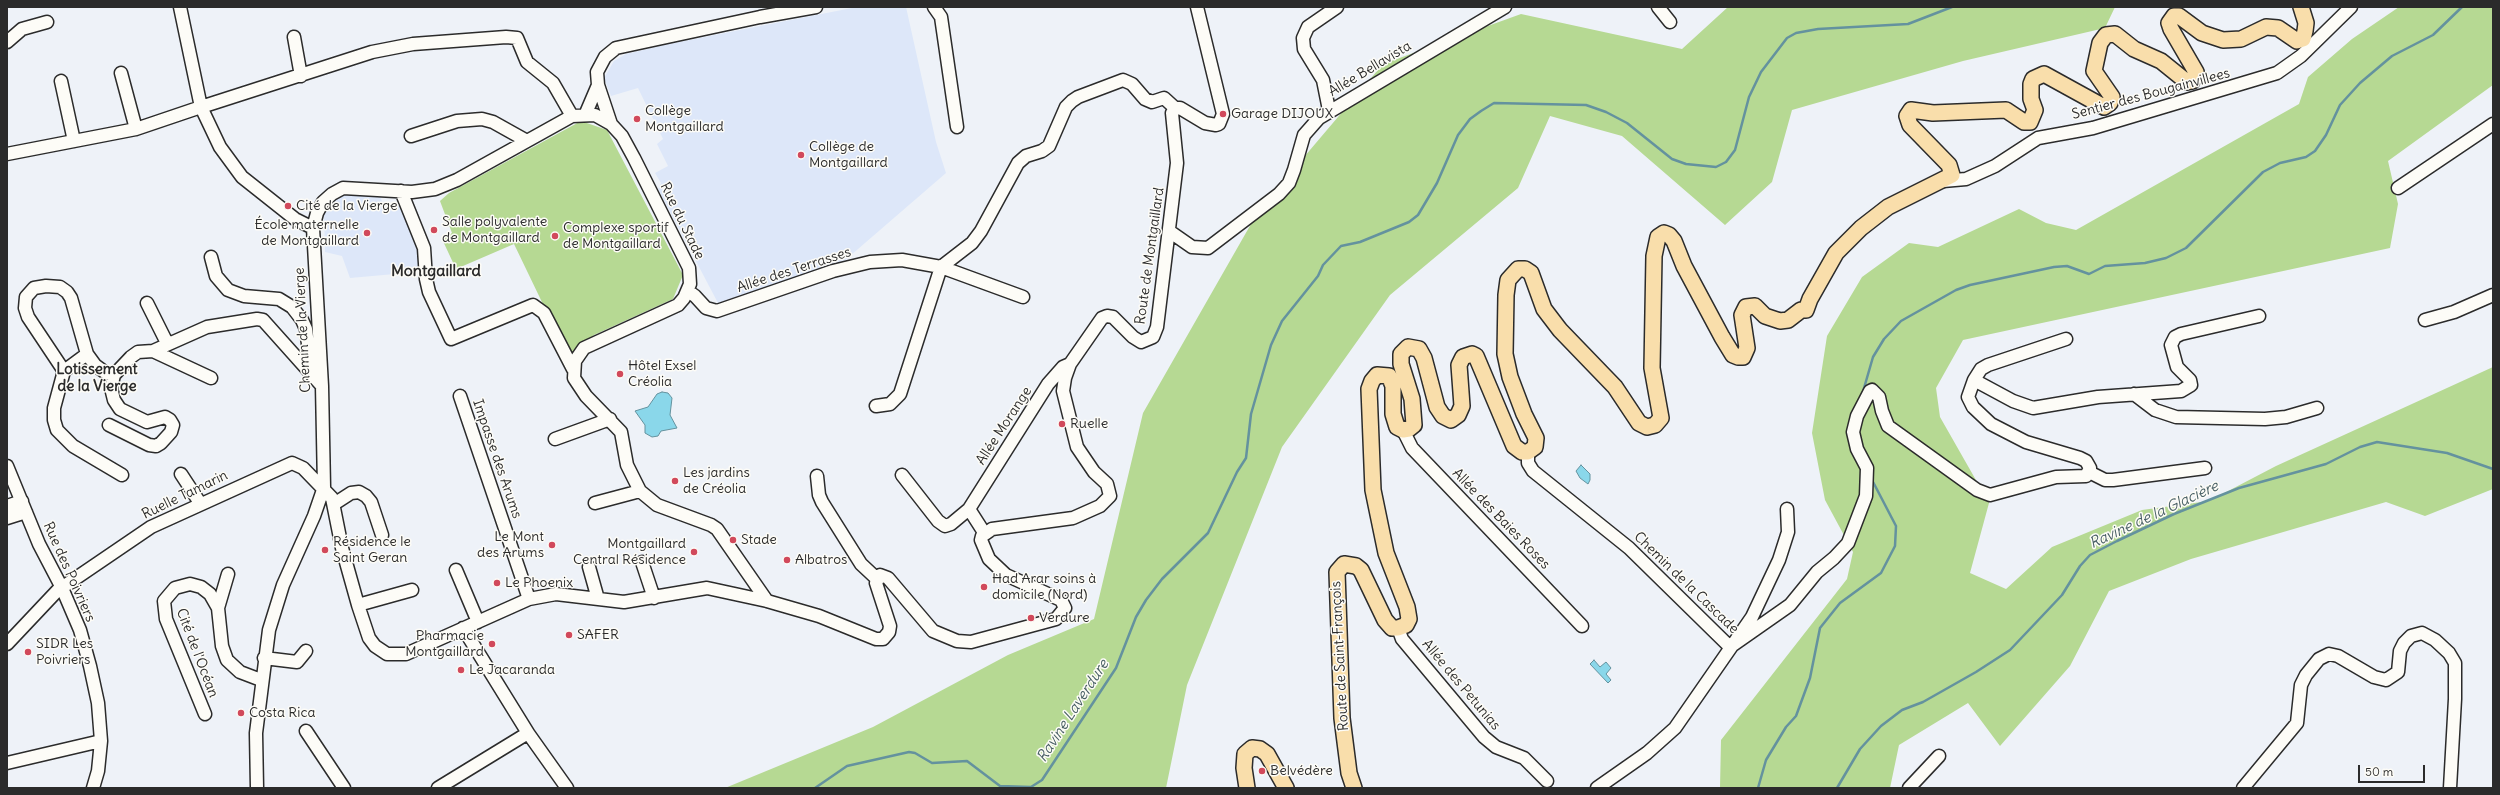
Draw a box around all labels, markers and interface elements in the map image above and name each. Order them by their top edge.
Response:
street label: Allée Bellavista [1326,38,1414,100]
street label: Sentier des Bougainvillees [2070,65,2232,123]
place label: Collège Montgaillard [645,103,724,136]
place label: Garage DIJOUX [1231,106,1334,122]
marker: Garage DIJOUX [1218,109,1228,119]
marker: Collège Montgaillard [632,114,642,124]
place label: Collège de Montgaillard [809,139,888,172]
marker: Collège de Montgaillard [796,150,806,160]
street label: Rue du Stade [656,180,708,262]
street label: Route de Montgaillard [1132,186,1168,326]
place label: Cité de la Vierge [296,198,398,214]
marker: Cité de la Vierge [283,201,293,211]
place label: Salle polyvalente de Montgaillard [442,214,547,246]
place label: École maternelle de Montgaillard [255,217,359,250]
place label: Complexe sportif de Montgaillard [563,220,669,252]
marker: Salle polyvalente de Montgaillard [429,225,439,235]
marker: École maternelle de Montgaillard [362,228,372,238]
marker: Complexe sportif de Montgaillard [550,231,560,241]
street label: Allée des Terrasses [735,244,853,296]
district label: Montgaillard [391,261,481,281]
street label: Chemin de la Vierge [291,267,315,393]
place label: Hôtel Exsel Créolia [628,358,696,390]
district label: Lotissement de la Vierge [56,361,138,396]
marker: Hôtel Exsel Créolia [615,369,625,379]
street label: Allée Morange [972,384,1036,468]
street label: Impasse des Arums [469,397,525,521]
place label: Ruelle [1070,416,1108,432]
marker: Ruelle [1057,419,1067,429]
place label: Les jardins de Créolia [683,465,750,498]
street label: Allée des Baies Roses [1449,465,1553,573]
street label: Ruelle Tamarin [139,467,231,523]
marker: Les jardins de Créolia [670,476,680,486]
water label: Ravine de la Glacière [2087,477,2221,553]
street label: Rue des Poivriers [39,519,99,625]
place label: Le Mont des Arums [477,529,544,562]
street label: Chemin de la Cascade [1630,529,1742,637]
place label: Stade [741,532,777,548]
place label: Résidence le Saint Geran [333,534,411,566]
marker: Stade [728,535,738,545]
place label: Montgaillard Central Résidence [573,536,686,568]
marker: Le Mont des Arums [547,540,557,550]
marker: Résidence le Saint Geran [320,545,330,555]
marker: Montgaillard Central Résidence [689,547,699,557]
place label: Albatros [795,552,847,568]
marker: Albatros [782,555,792,565]
place label: Had Arar soins à domicile (Nord) [992,571,1096,604]
place label: Le Phoenix [505,575,573,591]
marker: Le Phoenix [492,578,502,588]
street label: Route de Saint-François [1328,581,1352,731]
marker: Had Arar soins à domicile (Nord) [979,582,989,592]
street label: Cité de l'Océan [172,606,222,700]
place label: Verdure [1039,610,1090,626]
marker: Verdure [1026,613,1036,623]
place label: SAFER [577,627,619,643]
place label: Pharmacie Montgaillard [405,628,484,660]
marker: SAFER [564,630,574,640]
place label: SIDR Les Poivriers [36,636,93,668]
street label: Allée des Petunias [1418,636,1504,734]
marker: Pharmacie Montgaillard [487,639,497,649]
marker: SIDR Les Poivriers [23,647,33,657]
water label: Ravine Laverdure [1033,657,1113,765]
place label: Le Jacaranda [469,662,555,678]
marker: Le Jacaranda [456,665,466,675]
place label: Costa Rica [249,705,315,721]
marker: Costa Rica [236,708,246,718]
scale bar [2360,757,2427,783]
place label: Belvédère [1270,763,1333,779]
text: 50 m [2365,764,2393,779]
marker: Belvédère [1257,766,1267,776]

